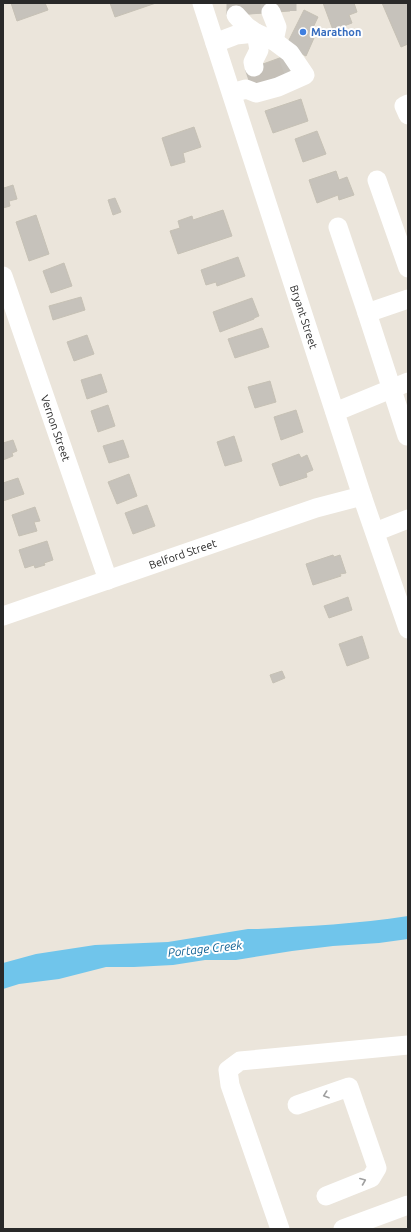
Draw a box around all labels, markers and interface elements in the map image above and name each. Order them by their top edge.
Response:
place label: Marathon [311,26,361,38]
marker: Marathon [298,27,308,37]
street label: Bryant Street [288,284,320,351]
street label: Vernon Street [39,394,73,463]
street label: Belford Street [147,537,219,571]
water label: Portage Creek [167,938,244,959]
one-way arrow [323,1090,330,1098]
one-way arrow [359,1178,366,1186]

